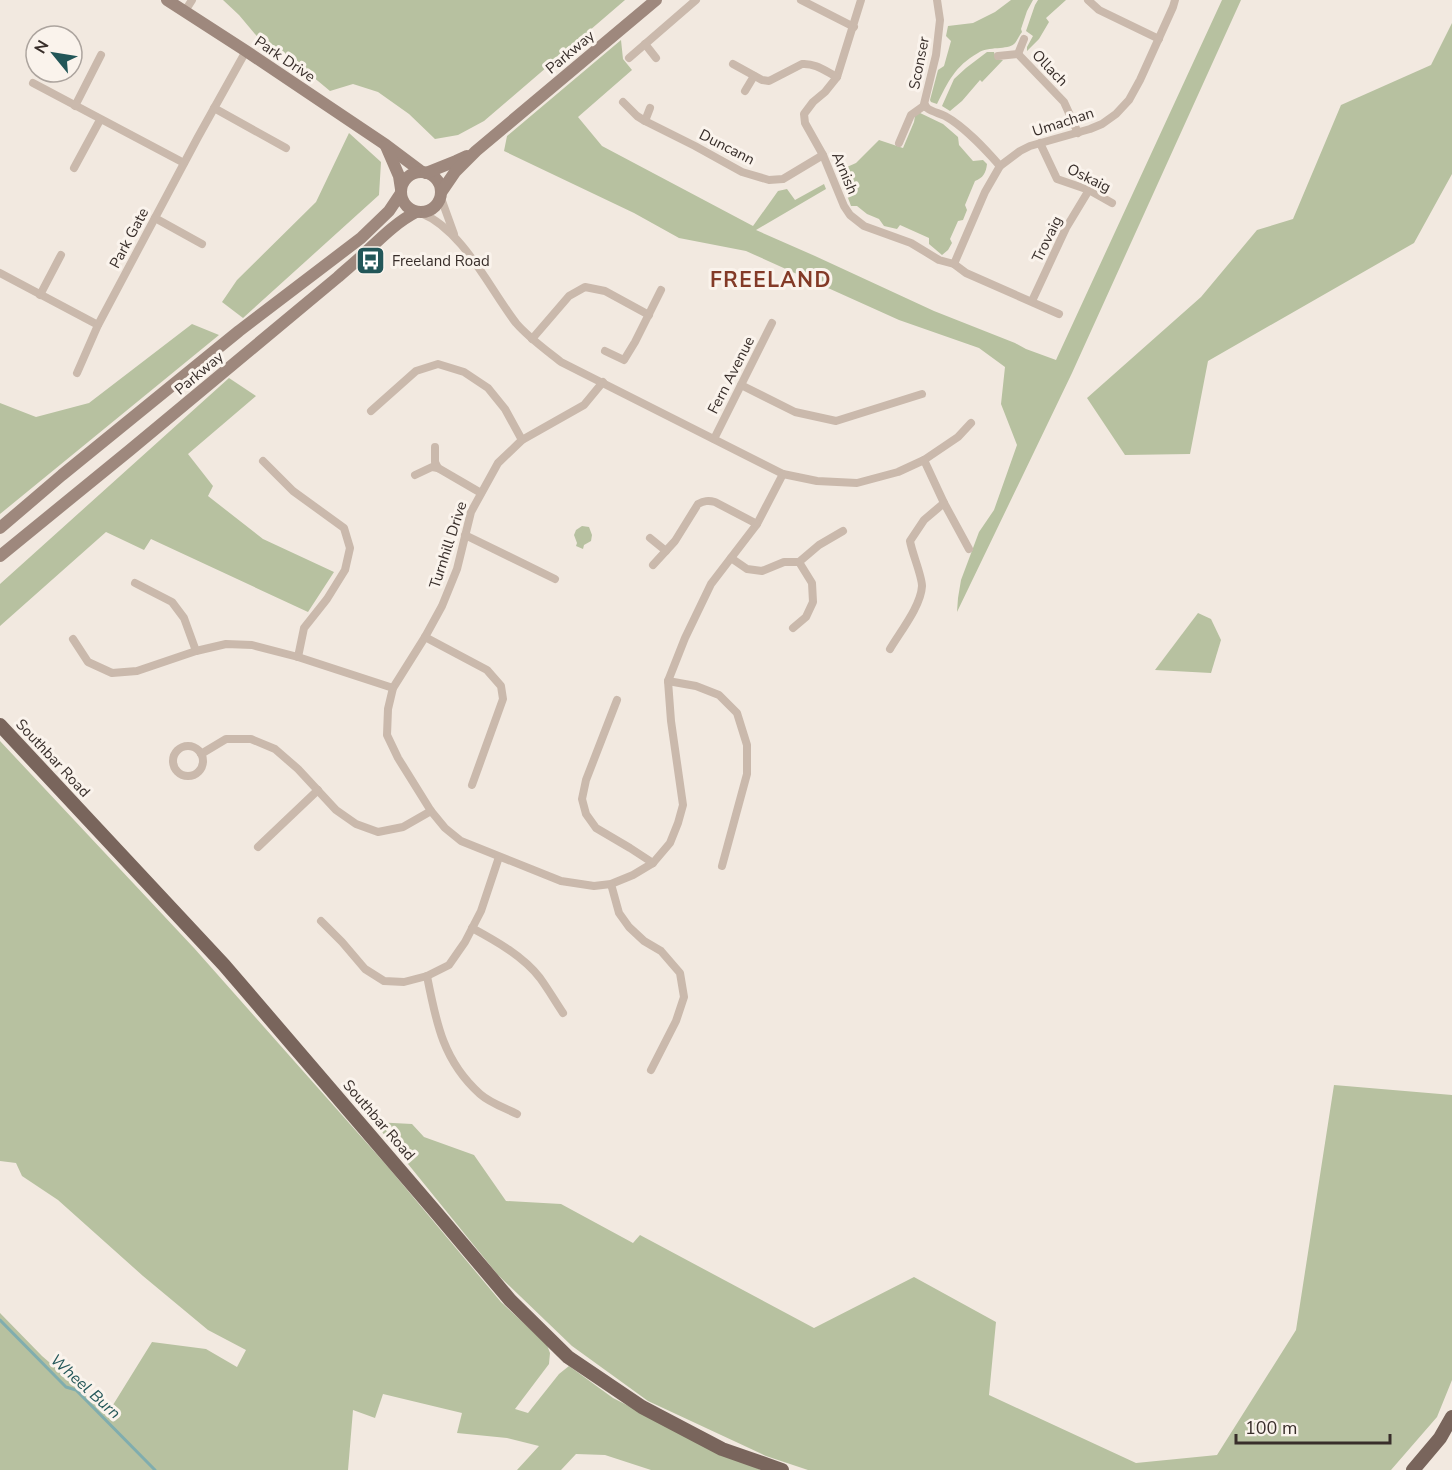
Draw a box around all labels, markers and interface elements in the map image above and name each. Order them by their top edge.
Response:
north arrow [24,24,84,84]
street label: Parkway [541,26,599,78]
street label: Park Drive [251,31,319,87]
street label: Sconser [904,34,934,91]
text: N [29,36,54,58]
street label: Ollach [1028,45,1072,91]
street label: Umachan [1030,103,1096,141]
street label: Duncann [696,124,758,170]
street label: Arnish [827,149,863,197]
street label: Oskaig [1064,159,1114,197]
street label: Park Gate [105,204,153,272]
street label: Trovaig [1027,213,1067,265]
bus stop icon: Freeland Road [355,245,387,277]
place label: Freeland Road [392,251,490,271]
district label: FREELAND [710,266,832,294]
street label: Fern Avenue [703,333,759,417]
street label: Parkway [170,347,228,399]
street label: Turnhill Drive [424,499,472,591]
street label: Southbar Road [11,714,95,802]
street label: Southbar Road [338,1075,420,1165]
water label: Wheel Burn [46,1349,125,1424]
scale bar [1236,1407,1390,1445]
text: 100 m [1245,1416,1297,1440]

